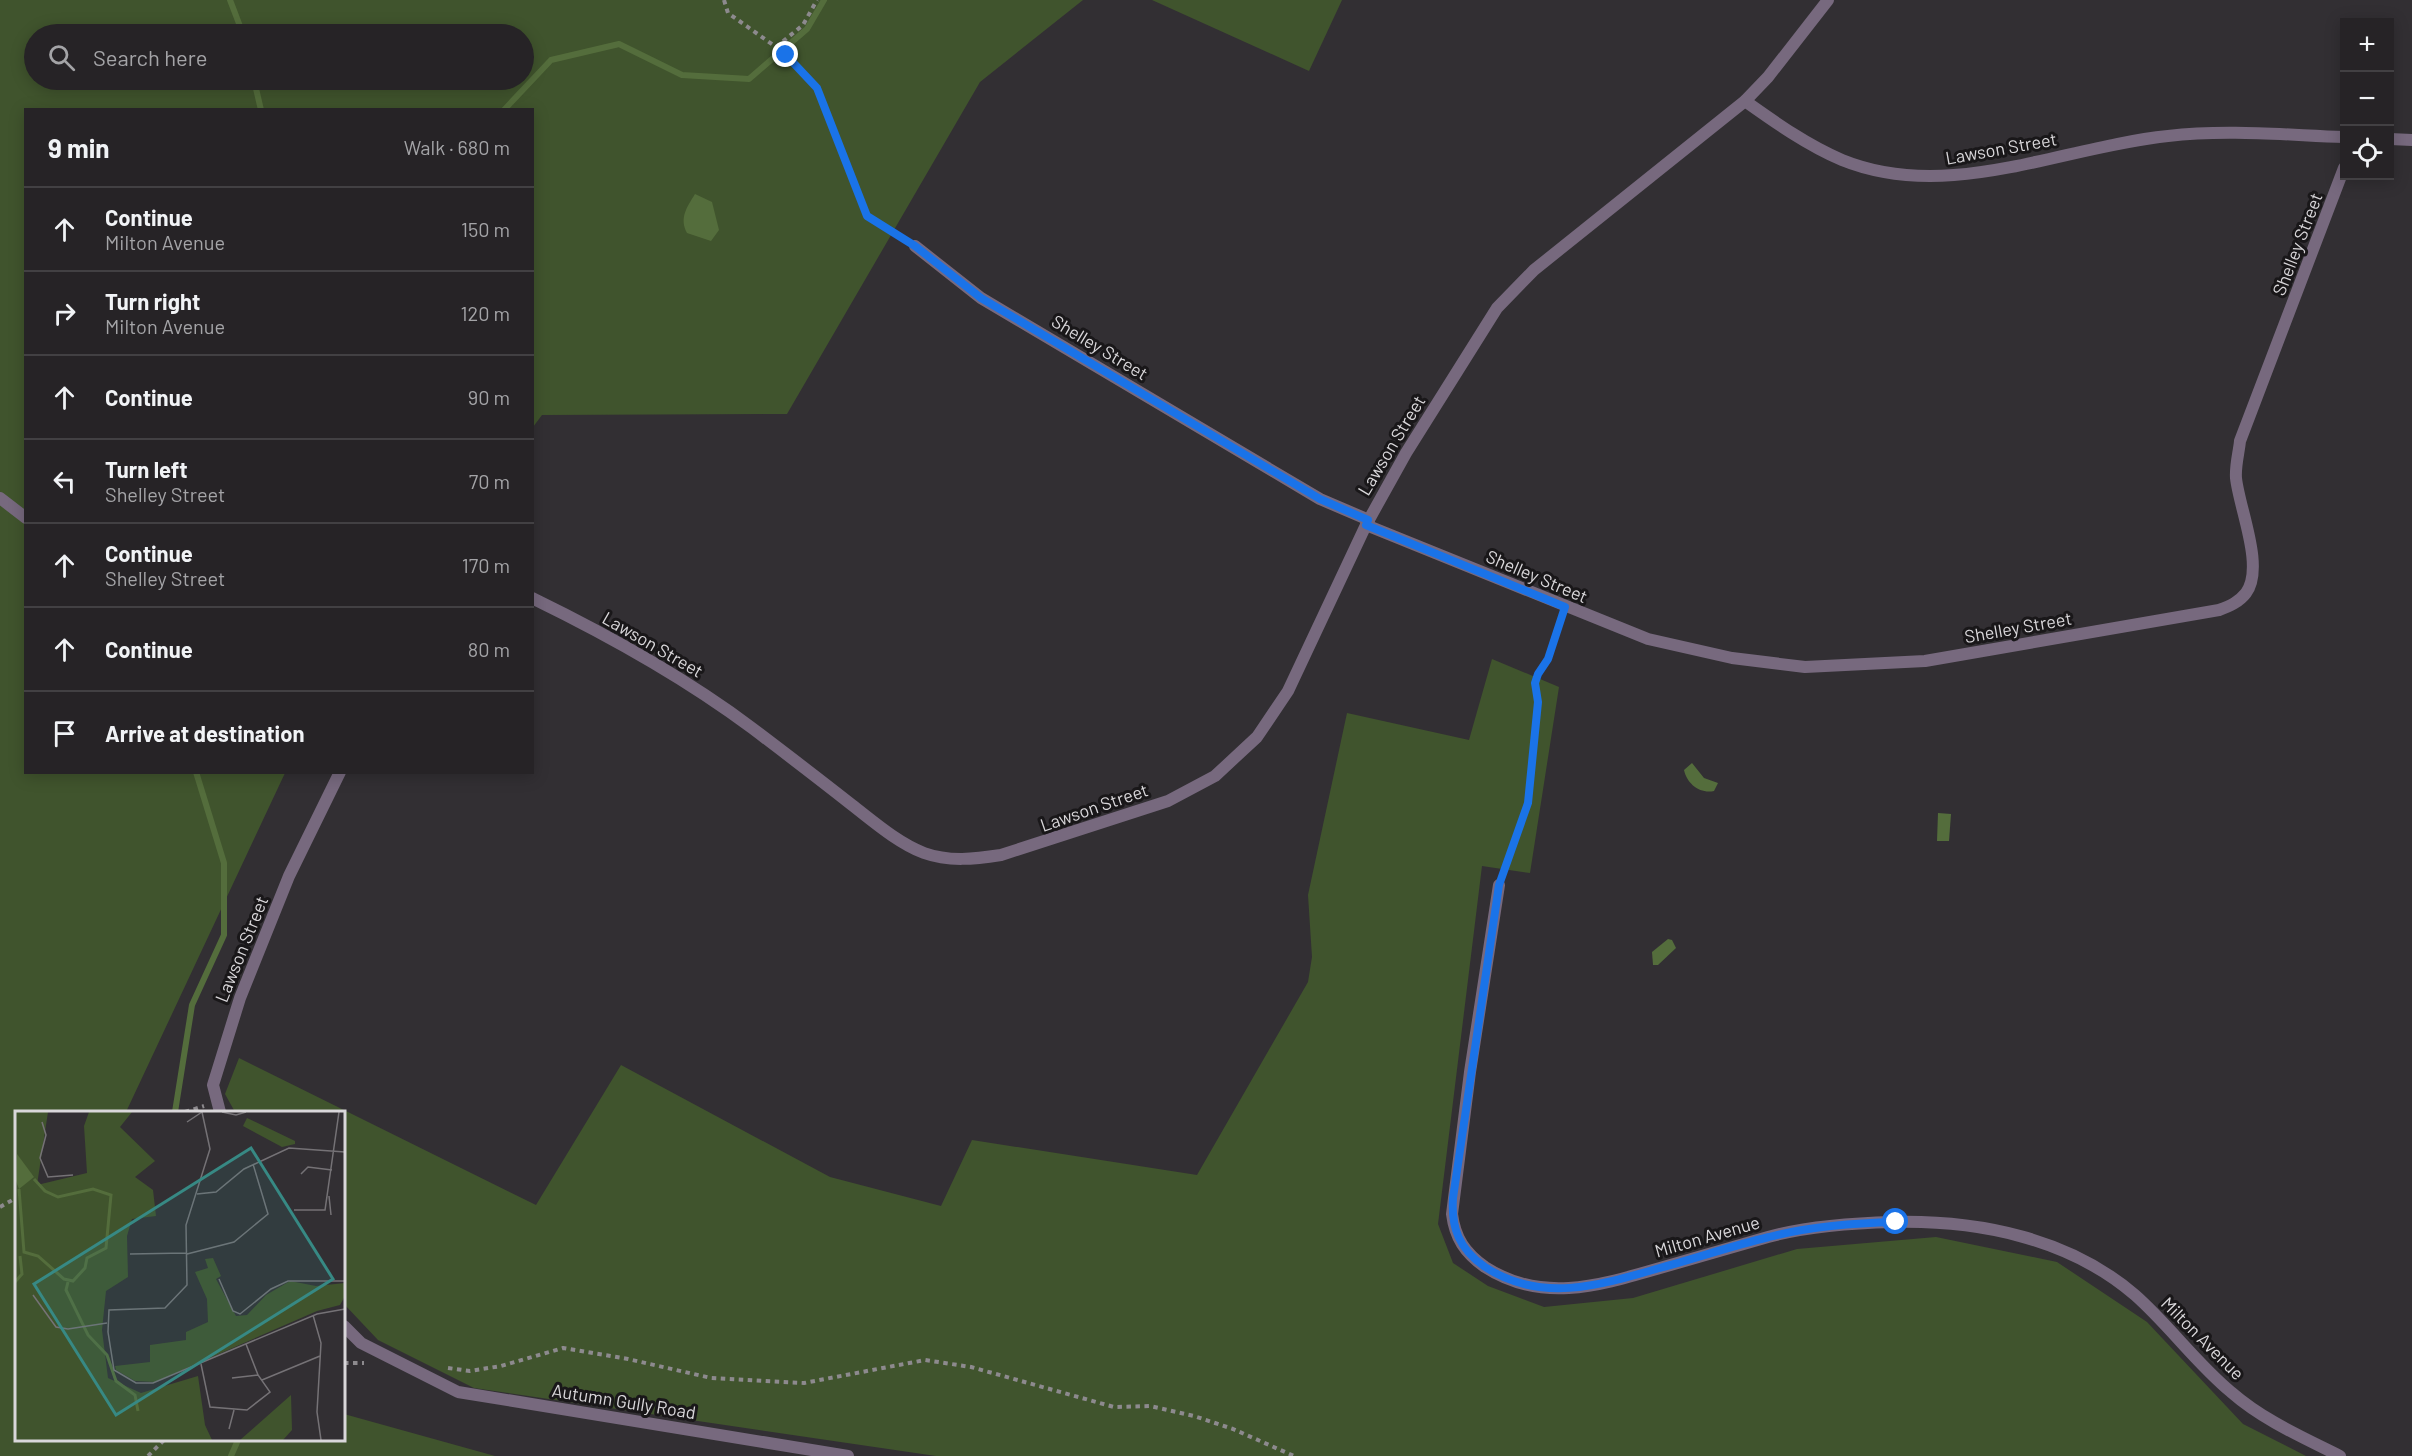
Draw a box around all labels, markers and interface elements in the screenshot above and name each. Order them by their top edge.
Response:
map controls [2340,18,2394,180]
button: + [2340,18,2394,72]
search box [24,24,534,90]
icon: search [45,41,78,74]
route end [772,41,798,67]
text: Search here [93,44,207,70]
button: − [2340,72,2394,126]
button: locate [2340,126,2394,180]
street label: Lawson Street [1944,127,2058,169]
text: 9 min [48,132,110,163]
text: Walk · 680 m [404,135,510,159]
street label: Shelley Street [2267,189,2327,299]
text: Continue [105,204,193,230]
icon: ahead [48,213,81,246]
text: 150 m [461,217,510,241]
text: Milton Avenue [105,230,225,254]
text: Turn right [105,288,200,314]
icon: right [48,297,81,330]
text: 120 m [460,301,510,325]
street label: Shelley Street [1048,310,1152,384]
text: Milton Avenue [105,314,225,338]
icon: ahead [48,381,81,414]
text: Continue [105,384,193,410]
text: 90 m [468,385,510,409]
street label: Lawson Street [1353,391,1429,499]
text: Turn left [105,456,188,482]
icon: left [48,465,81,498]
text: 70 m [469,469,510,493]
text: Shelley Street [105,482,225,506]
text: Continue [105,540,193,566]
street label: Shelley Street [1483,545,1591,607]
icon: ahead [48,549,81,582]
text: 170 m [462,553,510,577]
text: Shelley Street [105,566,225,590]
street label: Lawson Street [599,606,707,682]
street label: Shelley Street [1963,607,2073,647]
icon: ahead [48,633,81,666]
text: Continue [105,636,193,662]
text: 80 m [468,637,510,661]
icon: arrive [48,717,81,750]
text: Arrive at destination [105,720,304,746]
street label: Lawson Street [1037,778,1151,836]
street label: Lawson Street [210,893,272,1005]
inset map [15,1111,345,1441]
route start [1882,1208,1908,1234]
street label: Milton Avenue [1652,1211,1762,1261]
street label: Milton Avenue [2157,1292,2249,1384]
street label: Autumn Gully Road [550,1379,698,1423]

